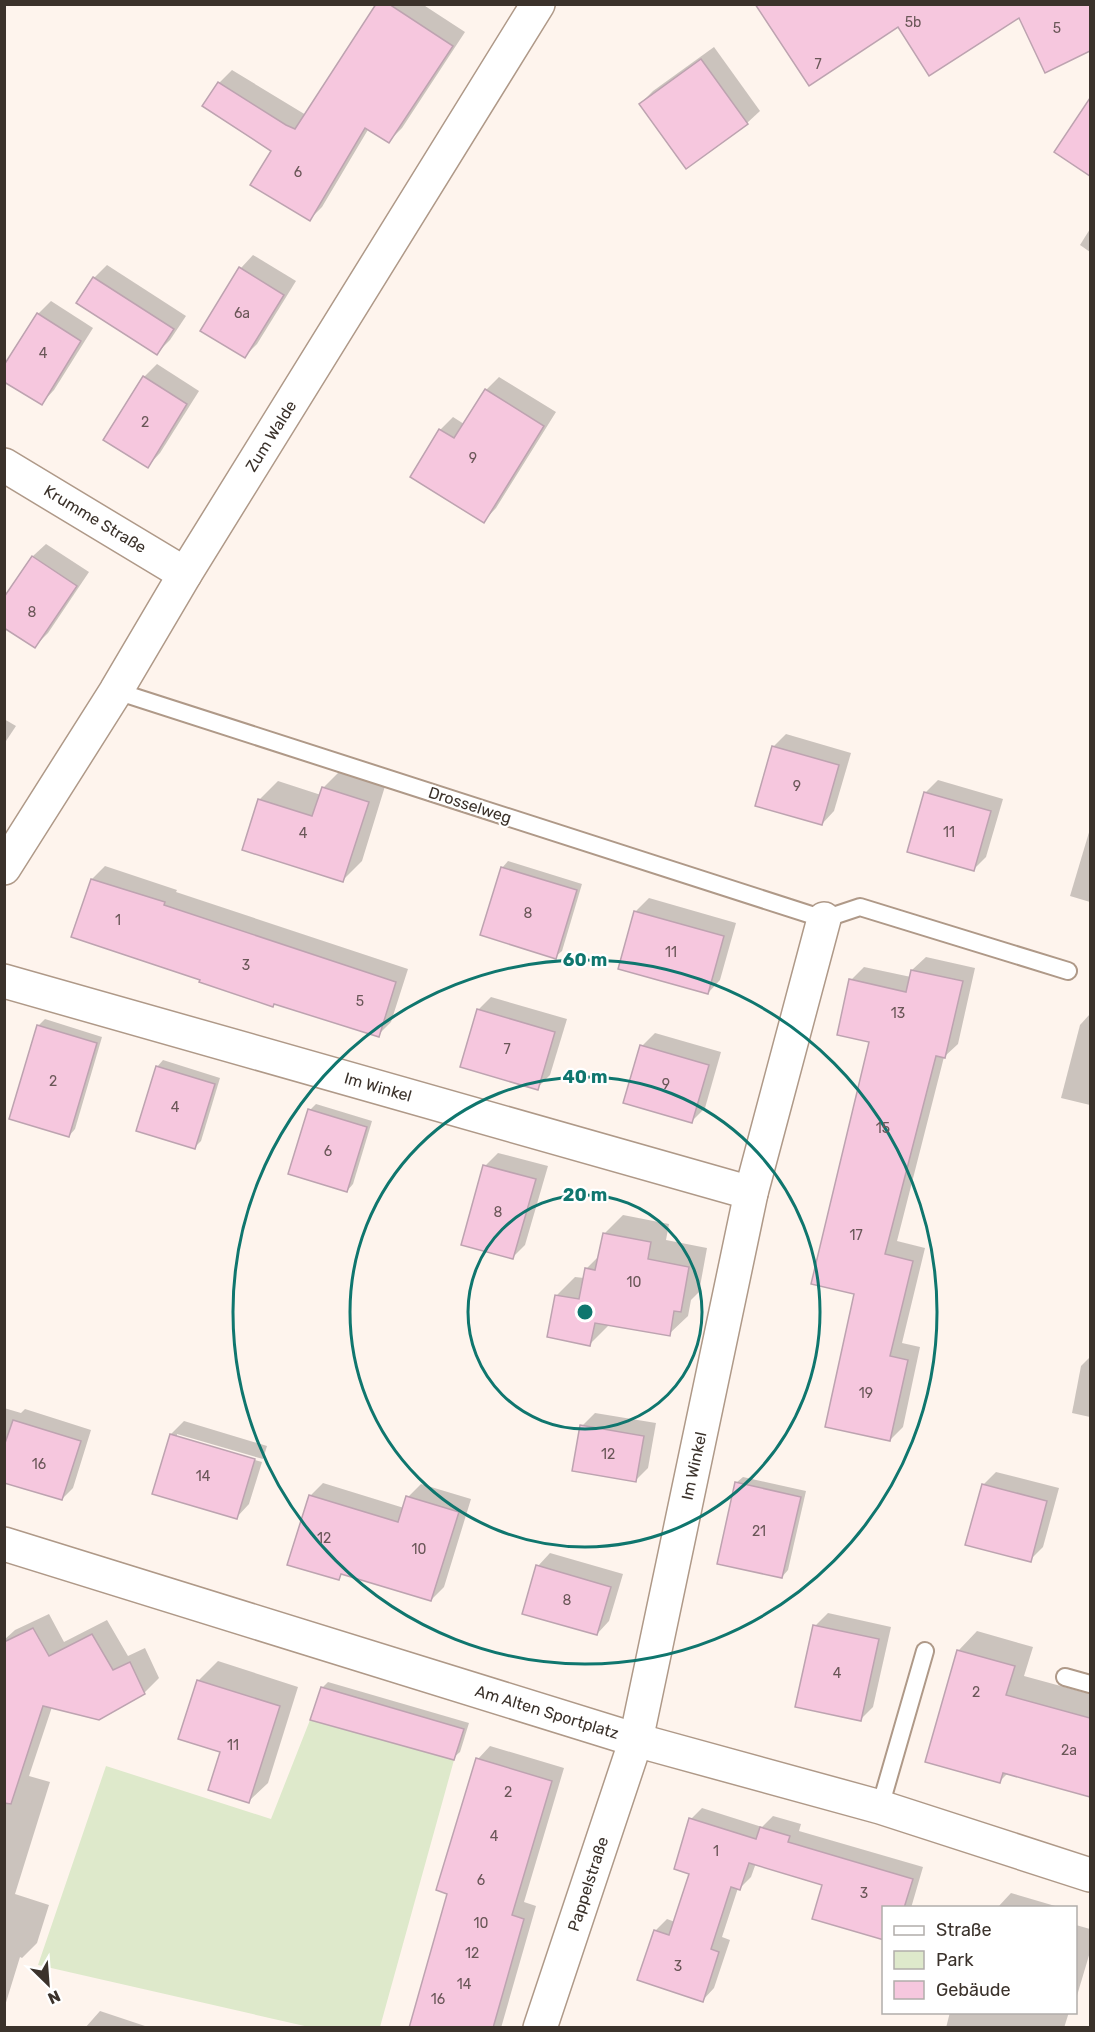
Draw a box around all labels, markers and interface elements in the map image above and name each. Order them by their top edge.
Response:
house number: 5b [905,14,921,31]
house number: 5 [1053,20,1061,37]
house number: 7 [814,56,822,73]
house number: 6 [294,164,302,181]
house number: 6a [234,305,250,322]
house number: 4 [39,345,48,362]
street label: Zum Walde [242,397,300,475]
house number: 2 [141,414,149,431]
house number: 9 [469,450,477,467]
street label: Krumme Straße [40,481,150,557]
house number: 8 [28,604,37,621]
house number: 9 [793,778,801,795]
street label: Drosselweg [426,783,514,827]
house number: 11 [943,824,955,841]
house number: 4 [299,825,308,842]
house number: 8 [524,905,533,922]
house number: 1 [115,912,121,929]
house number: 11 [665,944,677,961]
text: 60 m [563,949,607,971]
house number: 3 [242,957,250,974]
house number: 5 [356,993,364,1010]
house number: 13 [891,1005,905,1022]
house number: 7 [503,1041,511,1058]
text: 40 m [563,1066,607,1088]
street label: Im Winkel [342,1068,414,1106]
house number: 2 [49,1073,57,1090]
house number: 9 [662,1076,670,1093]
house number: 4 [171,1099,180,1116]
house number: 15 [876,1120,890,1137]
house number: 6 [324,1143,332,1160]
text: 20 m [563,1184,607,1206]
house number: 8 [494,1204,503,1221]
house number: 17 [849,1227,863,1244]
house number: 10 [627,1274,642,1291]
centre of rings [575,1302,595,1322]
house number: 19 [859,1385,873,1402]
street label: Im Winkel [677,1430,711,1502]
house number: 12 [601,1446,615,1463]
house number: 16 [32,1456,46,1473]
house number: 14 [196,1468,211,1485]
house number: 21 [752,1523,766,1540]
house number: 12 [317,1530,331,1547]
house number: 10 [412,1541,427,1558]
house number: 8 [563,1592,572,1609]
house number: 4 [833,1665,842,1682]
street label: Am Alten Sportplatz [473,1681,621,1743]
house number: 2 [972,1684,980,1701]
house number: 11 [227,1737,239,1754]
house number: 2a [1061,1742,1077,1759]
house number: 2 [504,1784,512,1801]
house number: 4 [490,1828,499,1845]
street label: Pappelstraße [564,1834,612,1934]
house number: 1 [713,1843,719,1860]
house number: 6 [477,1872,485,1889]
house number: 3 [860,1885,868,1902]
legend [882,1906,1077,2014]
house number: 10 [474,1915,489,1932]
text: Straße [936,1919,992,1941]
house number: 12 [465,1945,479,1962]
text: Park [936,1949,974,1971]
north arrow [18,1954,78,2014]
house number: 3 [674,1958,682,1975]
house number: 14 [457,1976,472,1993]
text: Gebäude [936,1979,1011,2001]
text: N [45,1986,63,2008]
house number: 16 [431,1991,445,2008]

